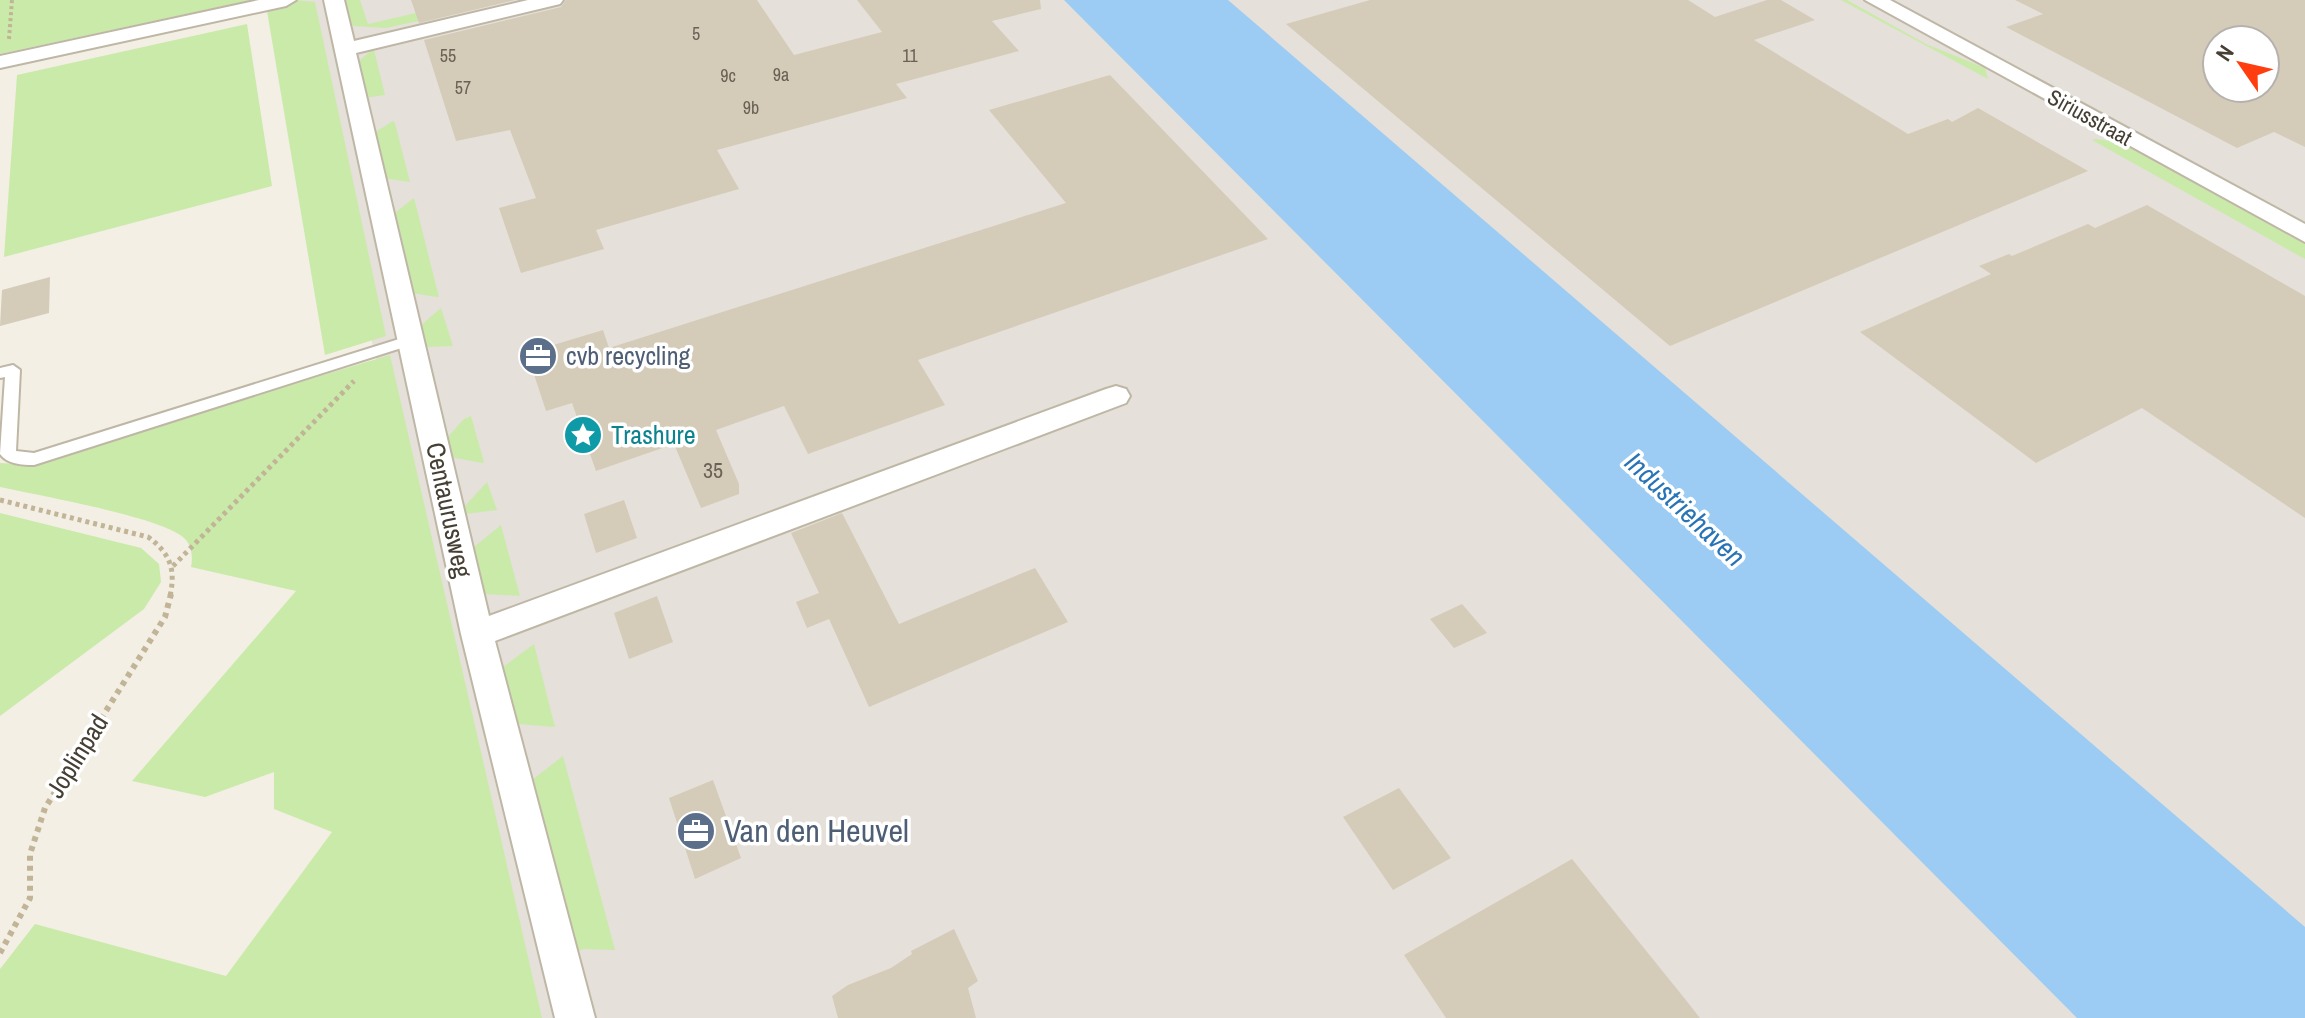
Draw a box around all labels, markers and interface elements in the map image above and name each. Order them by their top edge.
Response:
house number: 5 [692,21,700,46]
north arrow [2201,24,2281,104]
text: N [2208,39,2240,67]
house number: 55 [440,43,456,68]
house number: 11 [902,43,918,68]
house number: 9a [773,62,789,87]
house number: 9c [720,63,736,88]
house number: 57 [455,75,471,100]
street label: Siriusstraat [2042,82,2138,152]
house number: 9b [743,95,759,120]
office icon: cvb recycling [517,335,559,377]
place label: cvb recycling [566,338,691,373]
place icon: Trashure [562,414,604,456]
place label: Trashure [611,417,696,452]
street label: Centaurusweg [418,439,481,581]
water label: Industriehaven [1616,443,1754,575]
house number: 35 [703,455,723,485]
street label: Joplinpad [37,707,116,804]
place label: Van den Heuvel [724,809,909,852]
office icon: Van den Heuvel [675,810,717,852]

